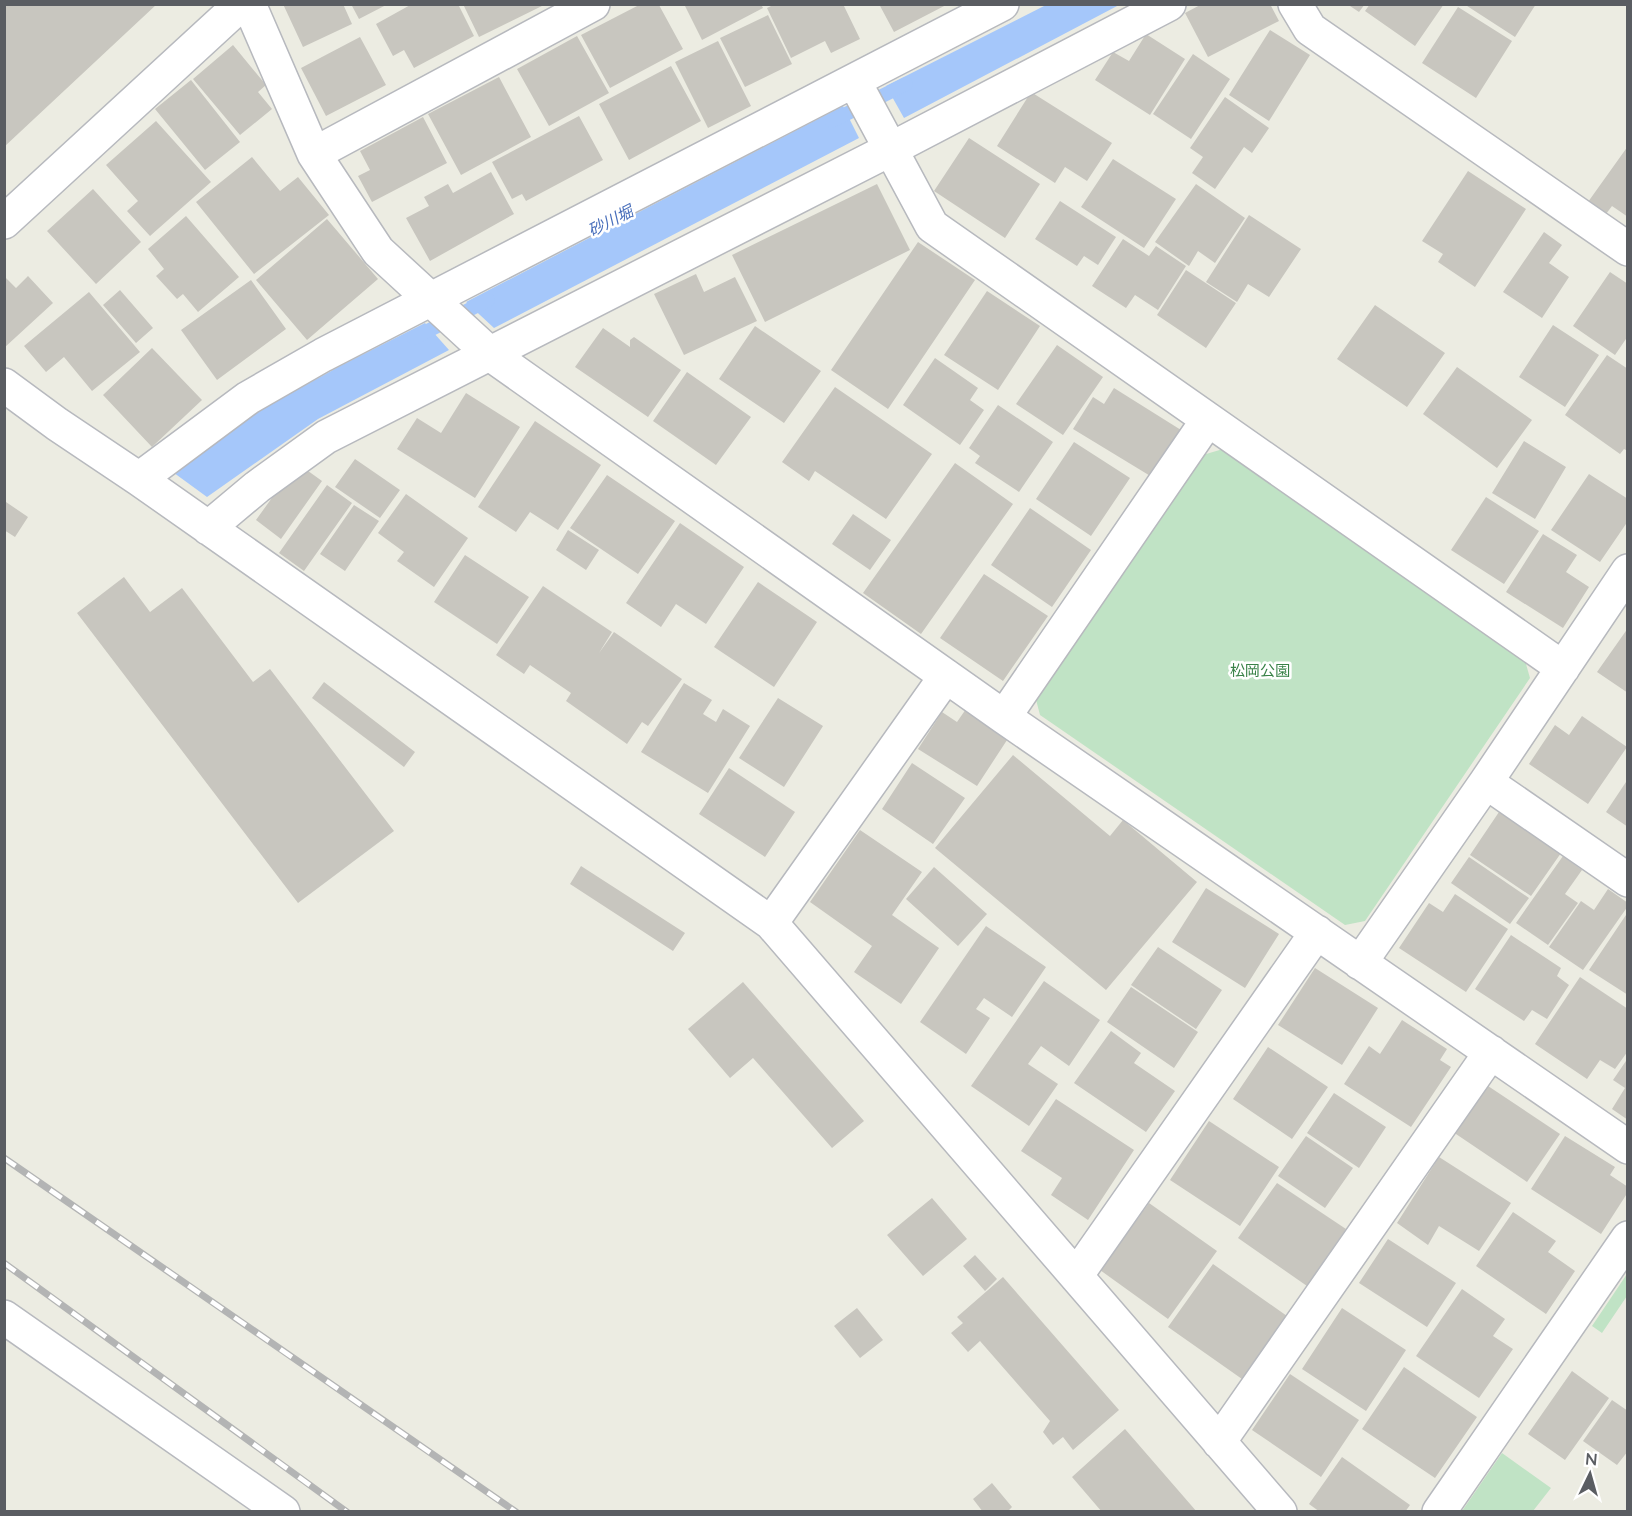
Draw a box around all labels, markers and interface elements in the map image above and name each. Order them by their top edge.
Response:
water label: 砂川堀 [584,199,638,239]
park label: 松岡公園 [1230,661,1290,679]
north arrow [1560,1444,1620,1504]
text: N [1584,1449,1598,1469]

